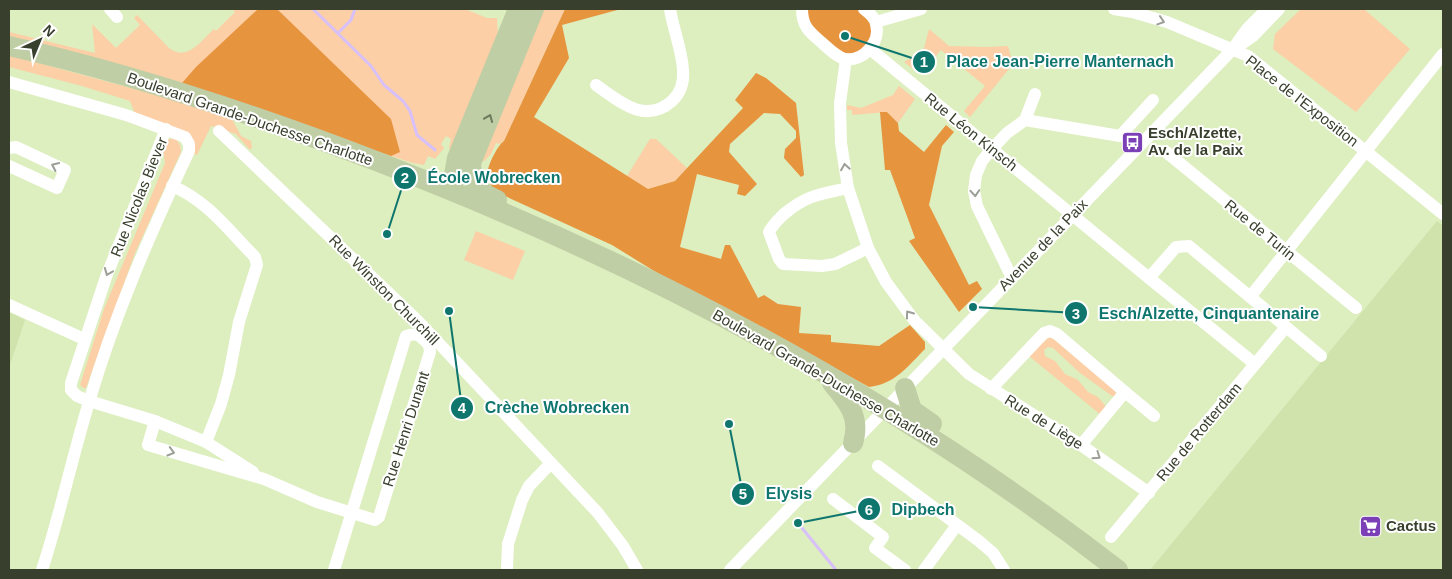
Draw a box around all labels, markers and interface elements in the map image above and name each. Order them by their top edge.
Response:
north arrow [15,15,65,65]
one-way arrow [1156,15,1165,25]
text: N [40,21,58,40]
callout: Place Jean-Pierre Manternach [911,46,1184,77]
street label: Place de l'Exposition [1243,51,1362,150]
text: 1 [920,53,928,70]
text: Place Jean-Pierre Manternach [946,53,1174,70]
street label: Boulevard Grande-Duchesse Charlotte [125,68,375,169]
street label: Rue Léon Kinsch [922,89,1021,174]
one-way arrow [483,114,494,123]
place label: Esch/Alzette, Av. de la Paix [1148,124,1244,158]
bus stop icon: Esch/Alzette, Av. de la Paix [1120,130,1144,154]
street label: Rue Nicolas Biever [107,134,170,259]
one-way arrow [51,161,60,172]
callout: École Wobrecken [392,162,570,193]
one-way arrow [840,163,850,171]
text: École Wobrecken [427,168,561,186]
text: 2 [401,169,409,186]
one-way arrow [970,189,981,197]
street label: Avenue de la Paix [995,195,1091,294]
street label: Rue de Turin [1222,196,1299,263]
street label: Rue Winston Churchill [326,231,443,348]
one-way arrow [104,267,115,276]
callout: Esch/Alzette, Cinquantenaire [1064,298,1329,329]
text: 3 [1072,305,1080,322]
text: Esch/Alzette, Cinquantenaire [1099,305,1319,322]
street label: Boulevard Grande-Duchesse Charlotte [710,306,942,450]
one-way arrow [906,310,915,320]
street label: Rue Henri Dunant [379,368,432,489]
street label: Rue de Rotterdam [1153,379,1245,484]
street label: Rue de Liège [1002,391,1087,452]
callout: Crèche Wobrecken [450,392,639,423]
text: 4 [458,399,467,416]
text: Crèche Wobrecken [485,399,629,416]
one-way arrow [166,446,174,456]
one-way arrow [1092,450,1101,460]
callout: Elysis [731,478,822,509]
text: 5 [739,485,747,502]
text: Elysis [766,485,812,502]
callout: Dipbech [857,494,965,525]
text: 6 [865,501,873,518]
text: Dipbech [891,501,955,518]
supermarket icon: Cactus [1358,514,1382,538]
place label: Cactus [1386,517,1436,534]

